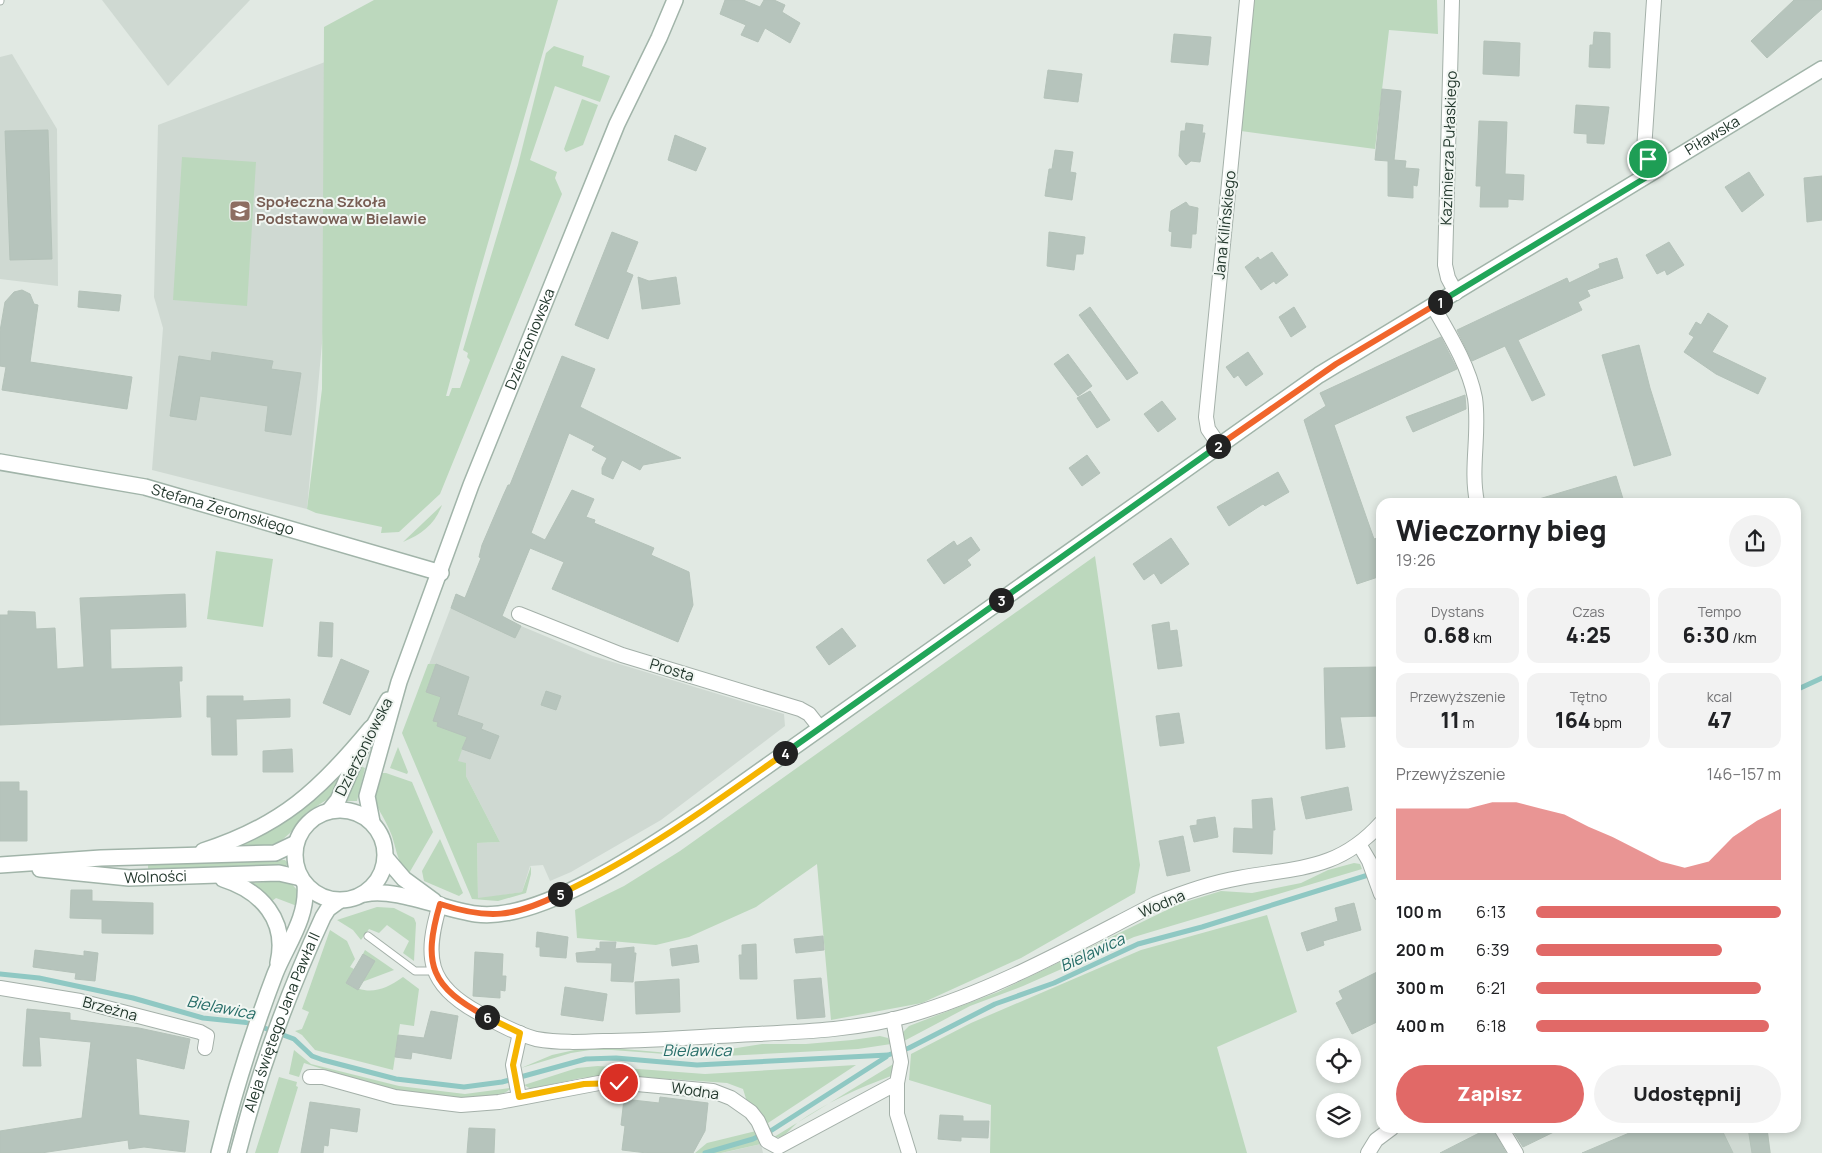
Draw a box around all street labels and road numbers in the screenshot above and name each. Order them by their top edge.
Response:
street label: Kazimierza Pułaskiego [1435,70,1462,226]
street label: Piławska [1681,110,1744,160]
street label: Jana Kilińskiego [1208,169,1241,280]
street label: Dzierżoniowska [500,285,559,393]
street label: Stefana Żeromskiego [149,478,297,540]
street label: Prosta [647,653,697,686]
street label: Dzierżoniowska [330,694,397,800]
street label: Wolności [124,865,187,888]
street label: Wodna [1136,884,1188,923]
street label: Aleja świętego Jana Pawła II [239,929,325,1115]
street label: Brzeżna [80,991,140,1026]
street label: Wodna [670,1077,720,1104]

